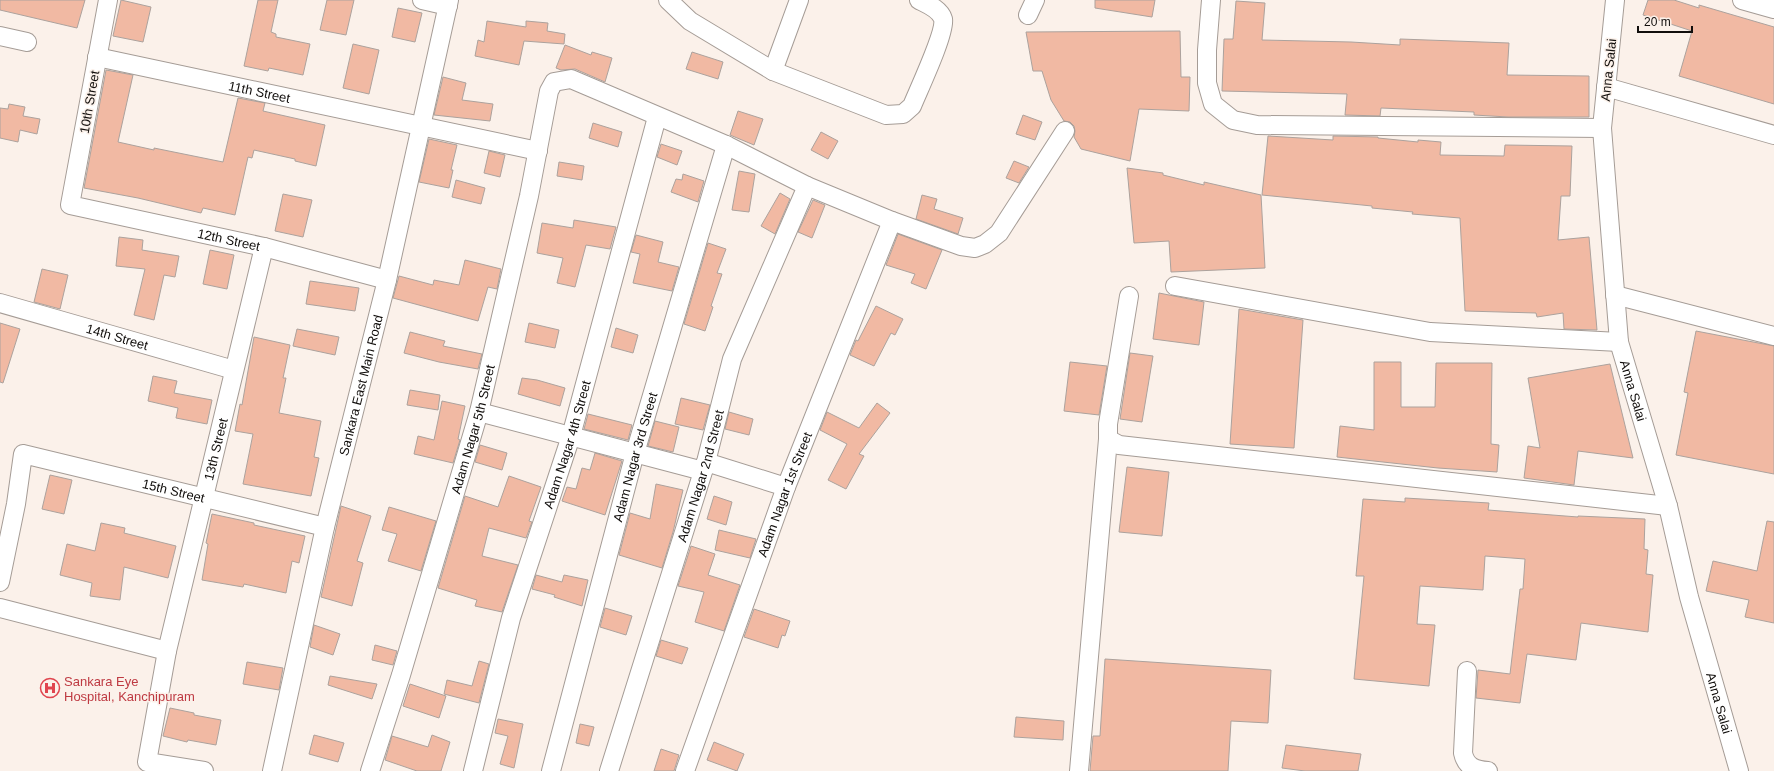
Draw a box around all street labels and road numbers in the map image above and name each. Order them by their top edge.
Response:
street label: Anna Salai [1598,38,1619,102]
street label: 10th Street [77,69,102,135]
street label: 11th Street [227,78,292,106]
street label: 12th Street [196,226,262,254]
street label: Sankara East Main Road [336,313,386,457]
street label: 14th Street [84,321,150,353]
street label: Anna Salai [1617,358,1649,423]
street label: Adam Nagar 5th Street [448,363,498,496]
street label: Adam Nagar 4th Street [541,379,594,511]
street label: Adam Nagar 3rd Street [610,390,661,524]
street label: Adam Nagar 2nd Street [674,408,727,544]
street label: 13th Street [201,416,231,482]
street label: Adam Nagar 1st Street [755,429,815,559]
street label: 15th Street [141,476,207,506]
street label: Anna Salai [1703,671,1735,735]

